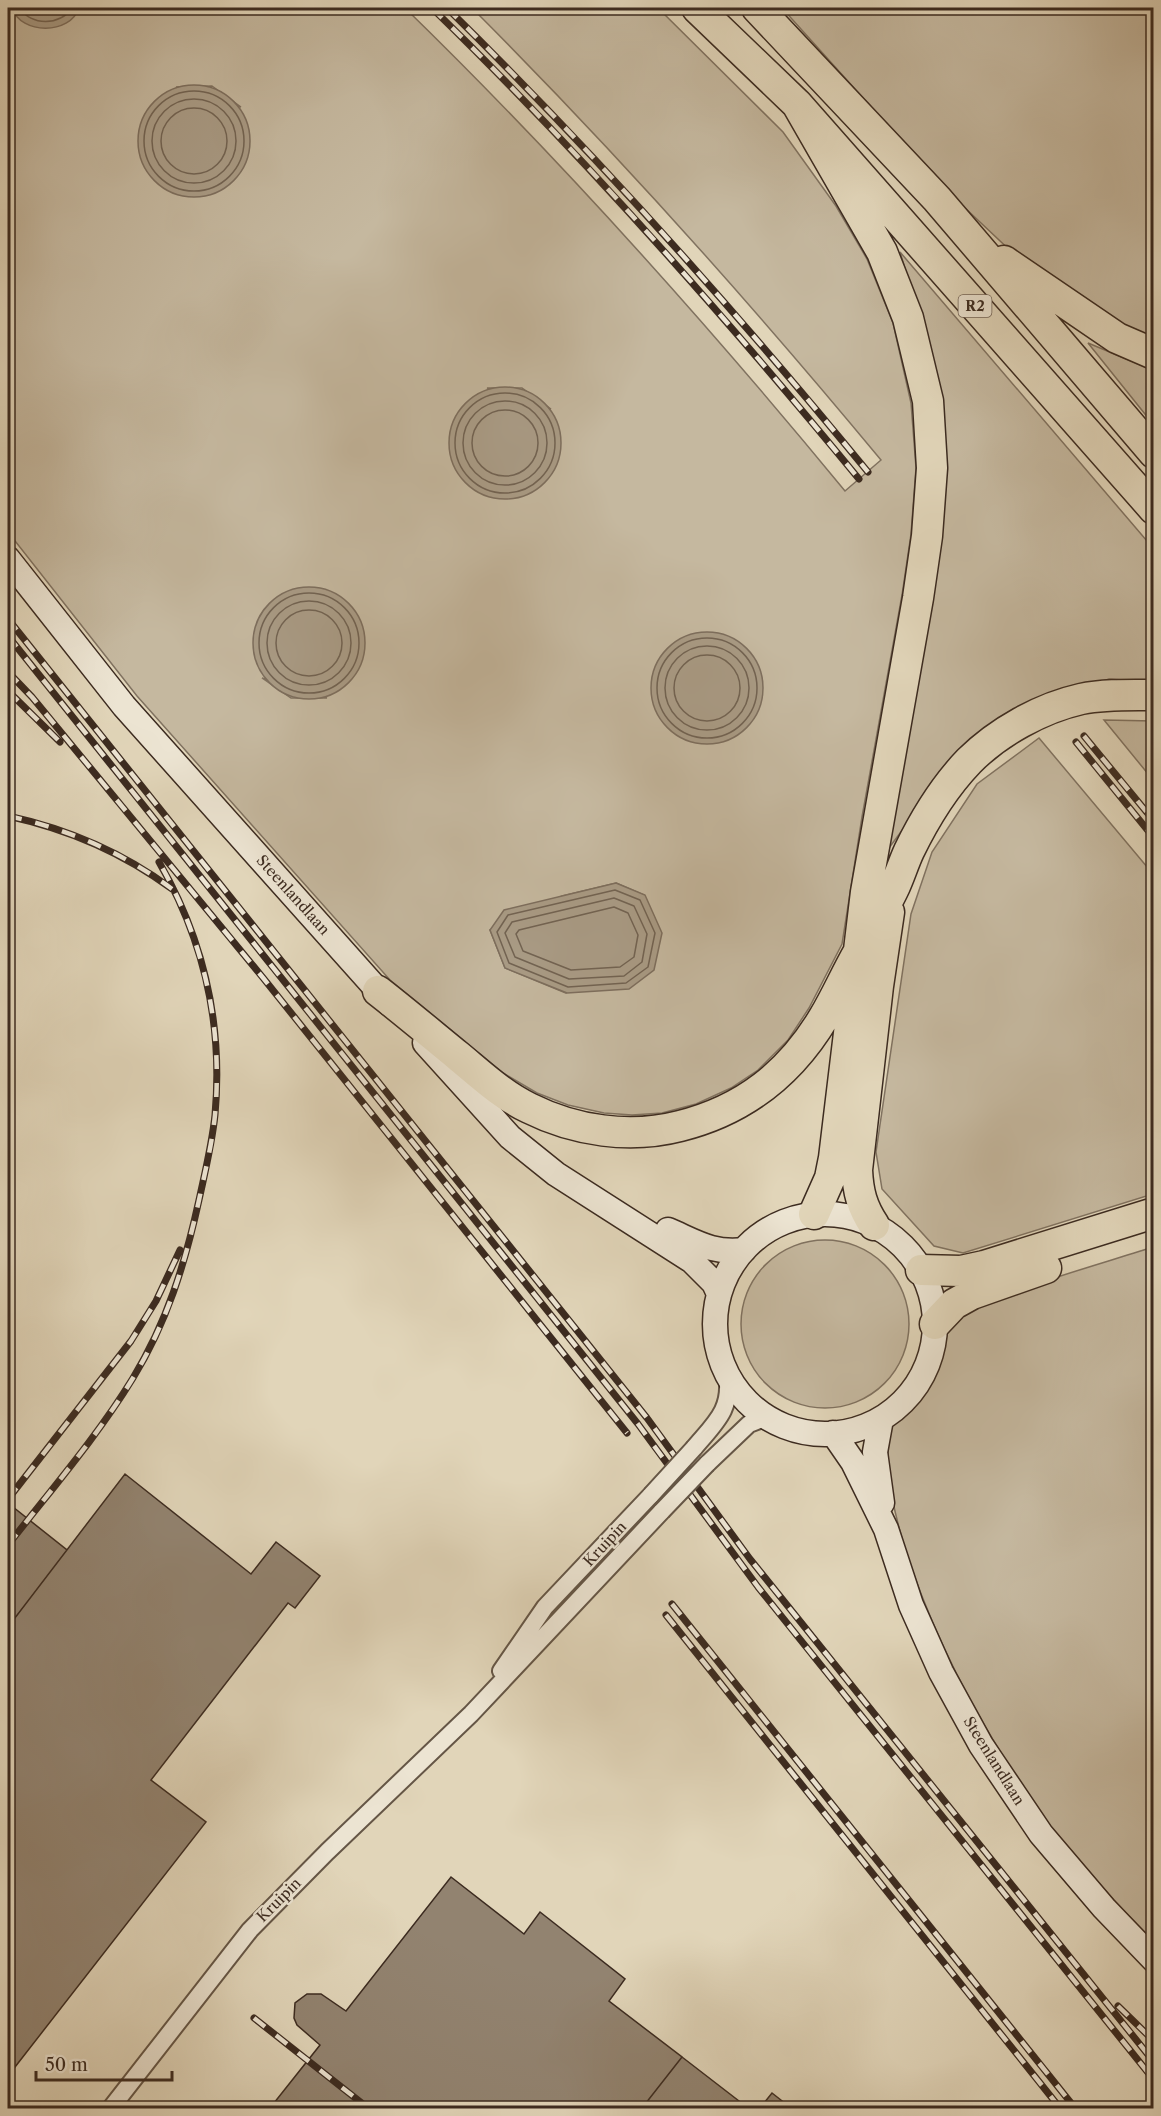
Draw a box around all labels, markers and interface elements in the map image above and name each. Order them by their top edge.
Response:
road number: R2 [958,295,992,317]
street label: Steenlandlaan [253,851,335,939]
street label: Kruipin [579,1517,631,1570]
street label: Steenlandlaan [960,1713,1030,1809]
street label: Kruipin [252,1873,305,1926]
scale bar [36,2044,172,2082]
text: 50 m [45,2054,88,2076]

